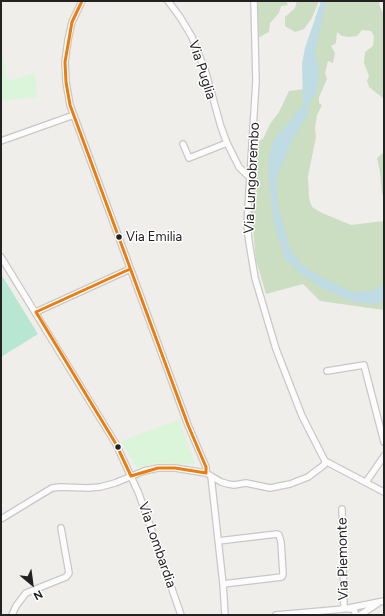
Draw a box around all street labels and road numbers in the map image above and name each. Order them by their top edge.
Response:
street label: Via Puglia [185,38,219,102]
street label: Via Lungobrembo [241,122,263,234]
street label: Via Lombardia [134,500,180,590]
street label: Via Piemonte [334,517,352,601]

